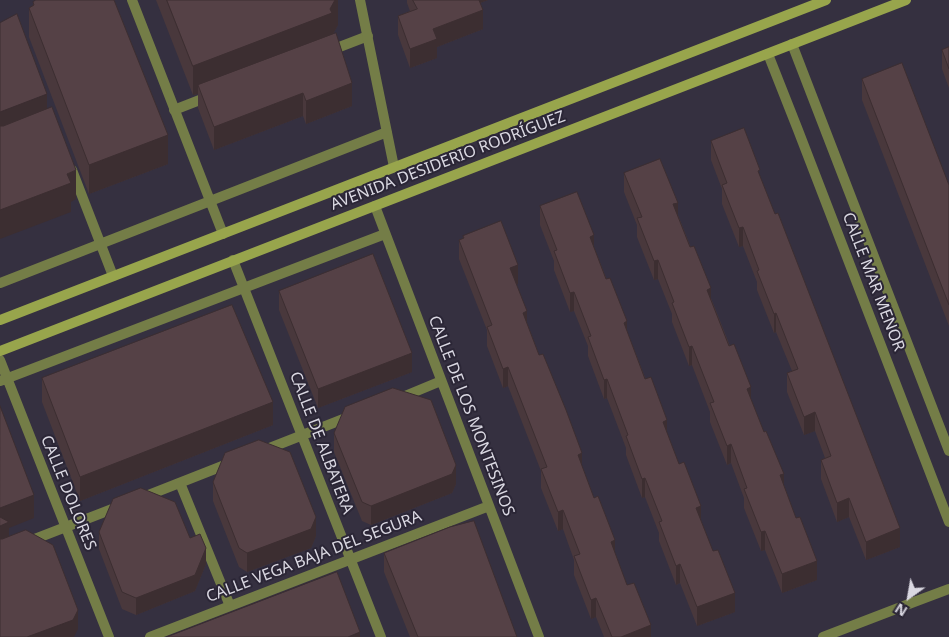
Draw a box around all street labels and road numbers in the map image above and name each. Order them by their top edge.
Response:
street label: AVENIDA DESIDERIO RODRÍGUEZ [328,107,568,215]
street label: CALLE MAR MENOR [838,210,908,354]
street label: CALLE DE LOS MONTESINOS [424,313,518,519]
street label: CALLE DE ALBATERA [285,369,357,517]
street label: CALLE DOLORES [36,433,100,553]
street label: CALLE VEGA BAJA DEL SEGURA [204,507,424,607]

